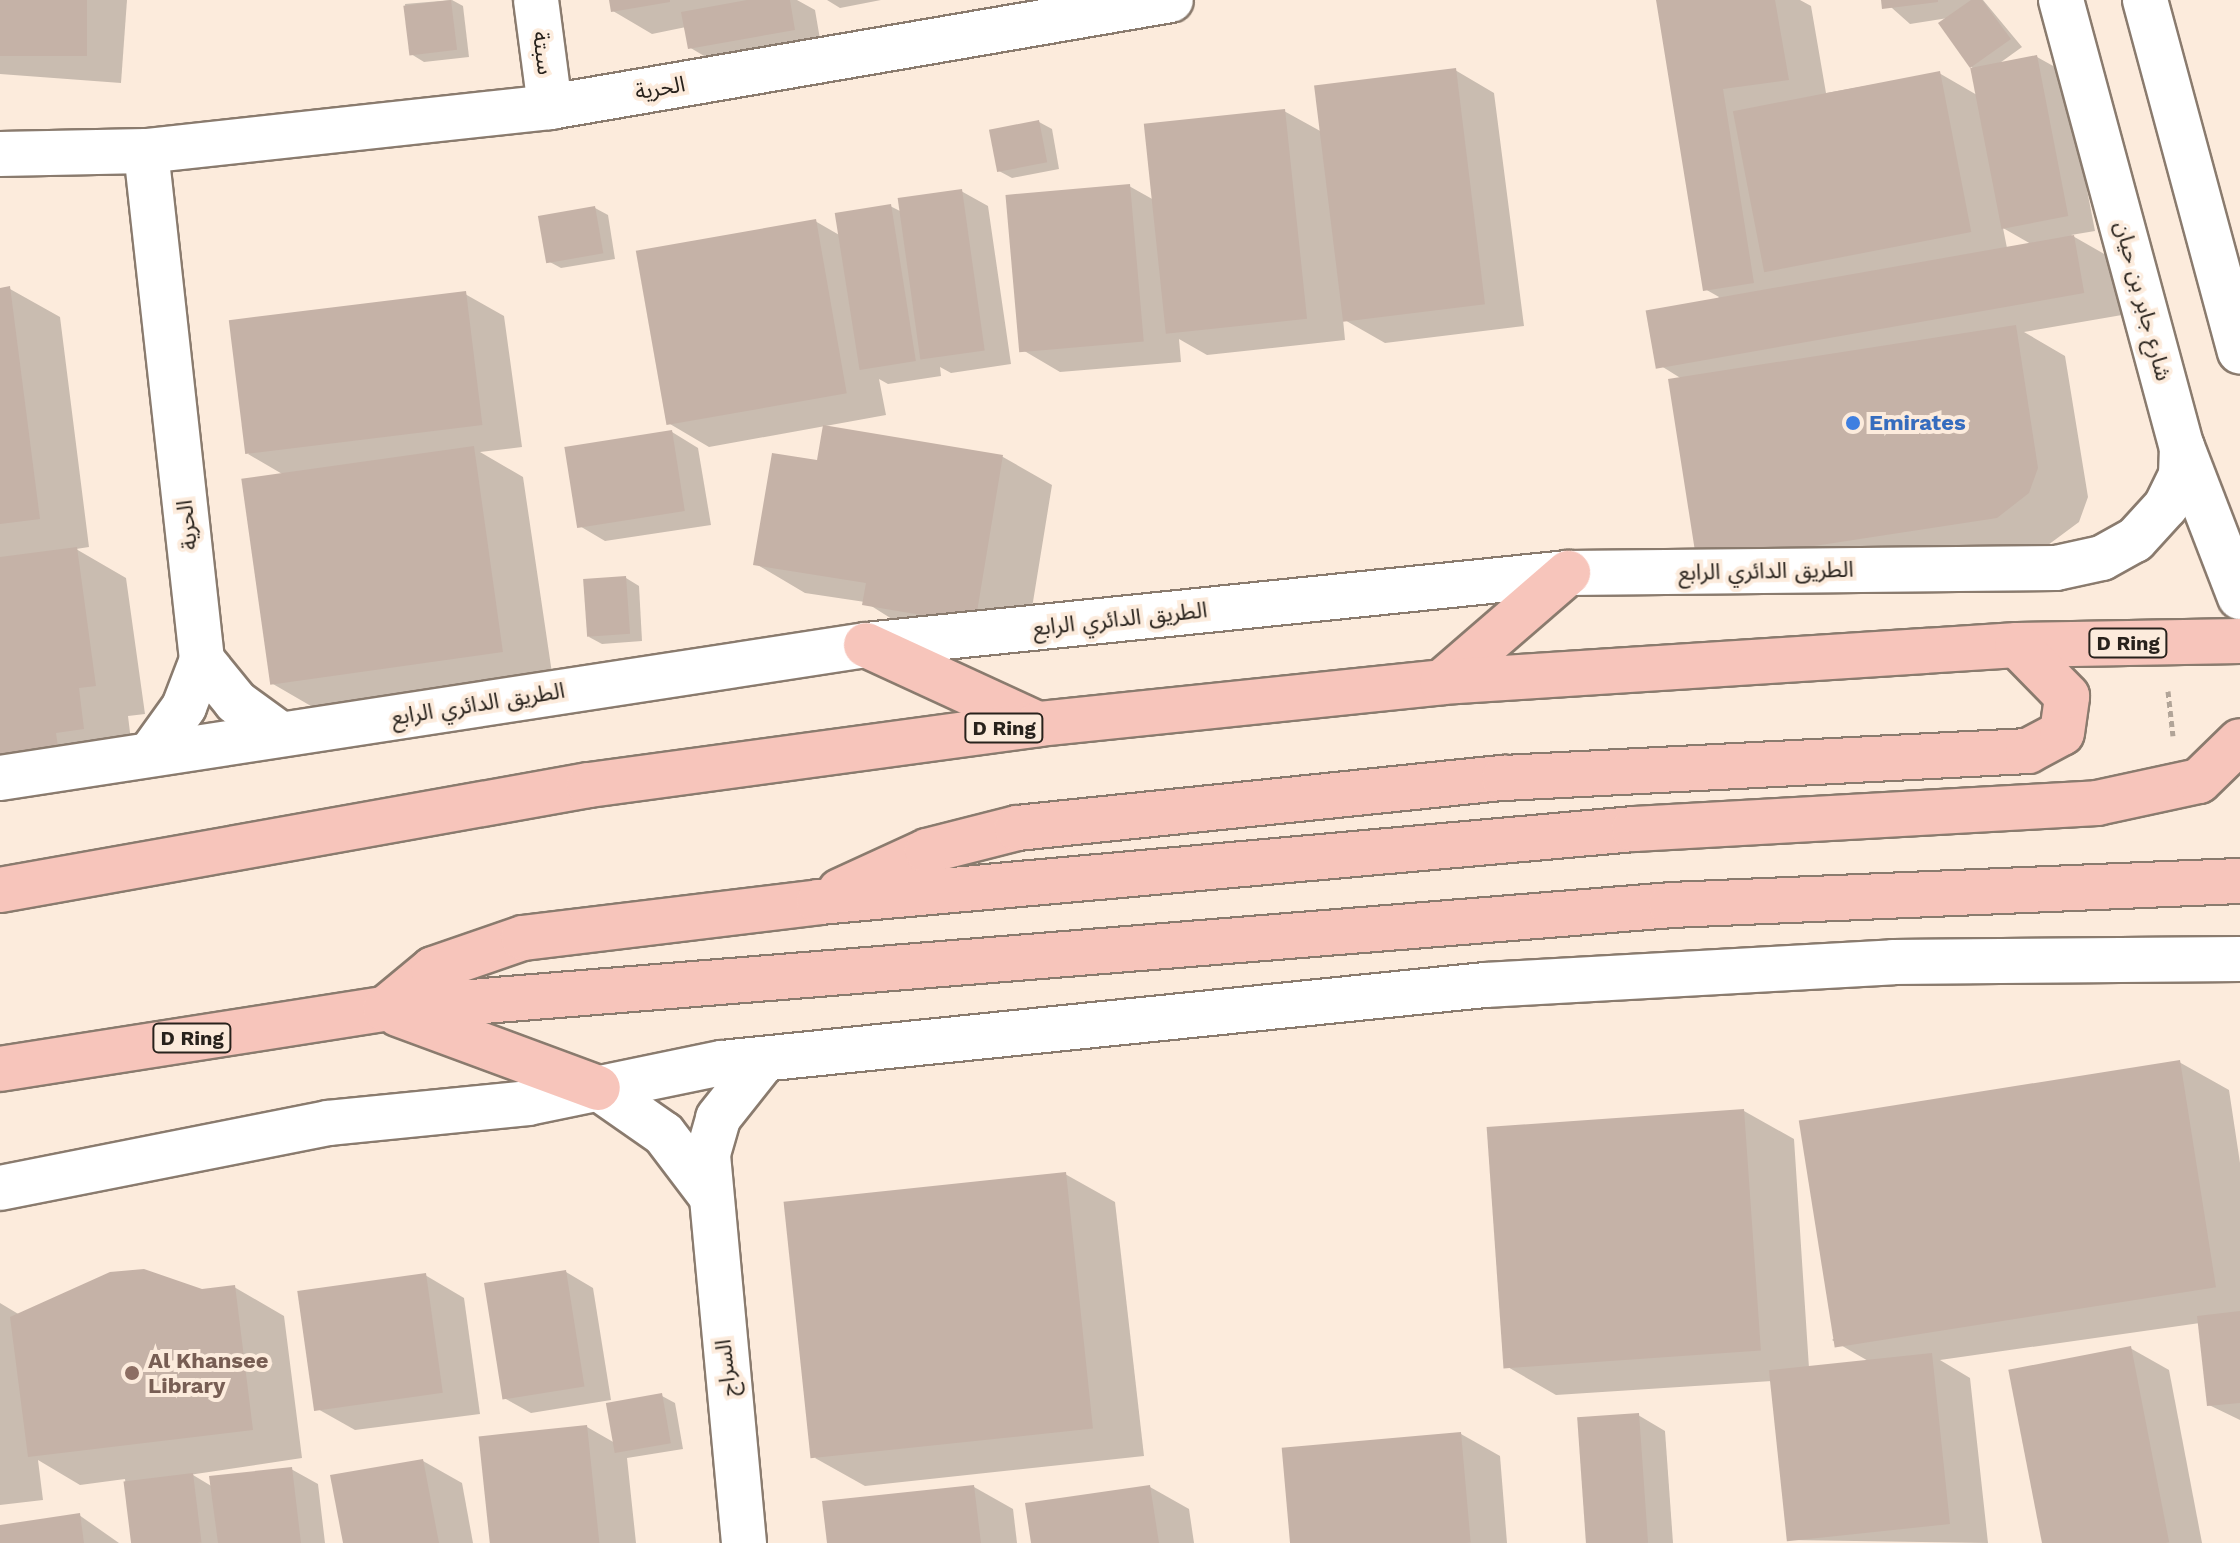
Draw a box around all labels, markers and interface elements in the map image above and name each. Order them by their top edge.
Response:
street label: سبتة [527,30,559,76]
street label: الحرية [633,71,687,105]
street label: شارع جابر بن حيان [2109,218,2177,384]
place label: Emirates [1869,410,1966,436]
marker: Emirates [1844,414,1862,432]
street label: الحرية [171,499,203,551]
street label: الطريق الدائري الرابع [1678,556,1854,586]
street label: الطريق الدائري الرابع [1032,597,1208,641]
road number: D Ring [2088,627,2168,659]
street label: الطريق الدائري الرابع [389,677,567,731]
road number: D Ring [964,712,1044,744]
road number: D Ring [152,1022,232,1054]
street label: السراج [710,1338,742,1398]
place label: Al Khansee Library [148,1347,269,1398]
marker: Al Khansee Library [123,1364,141,1382]

